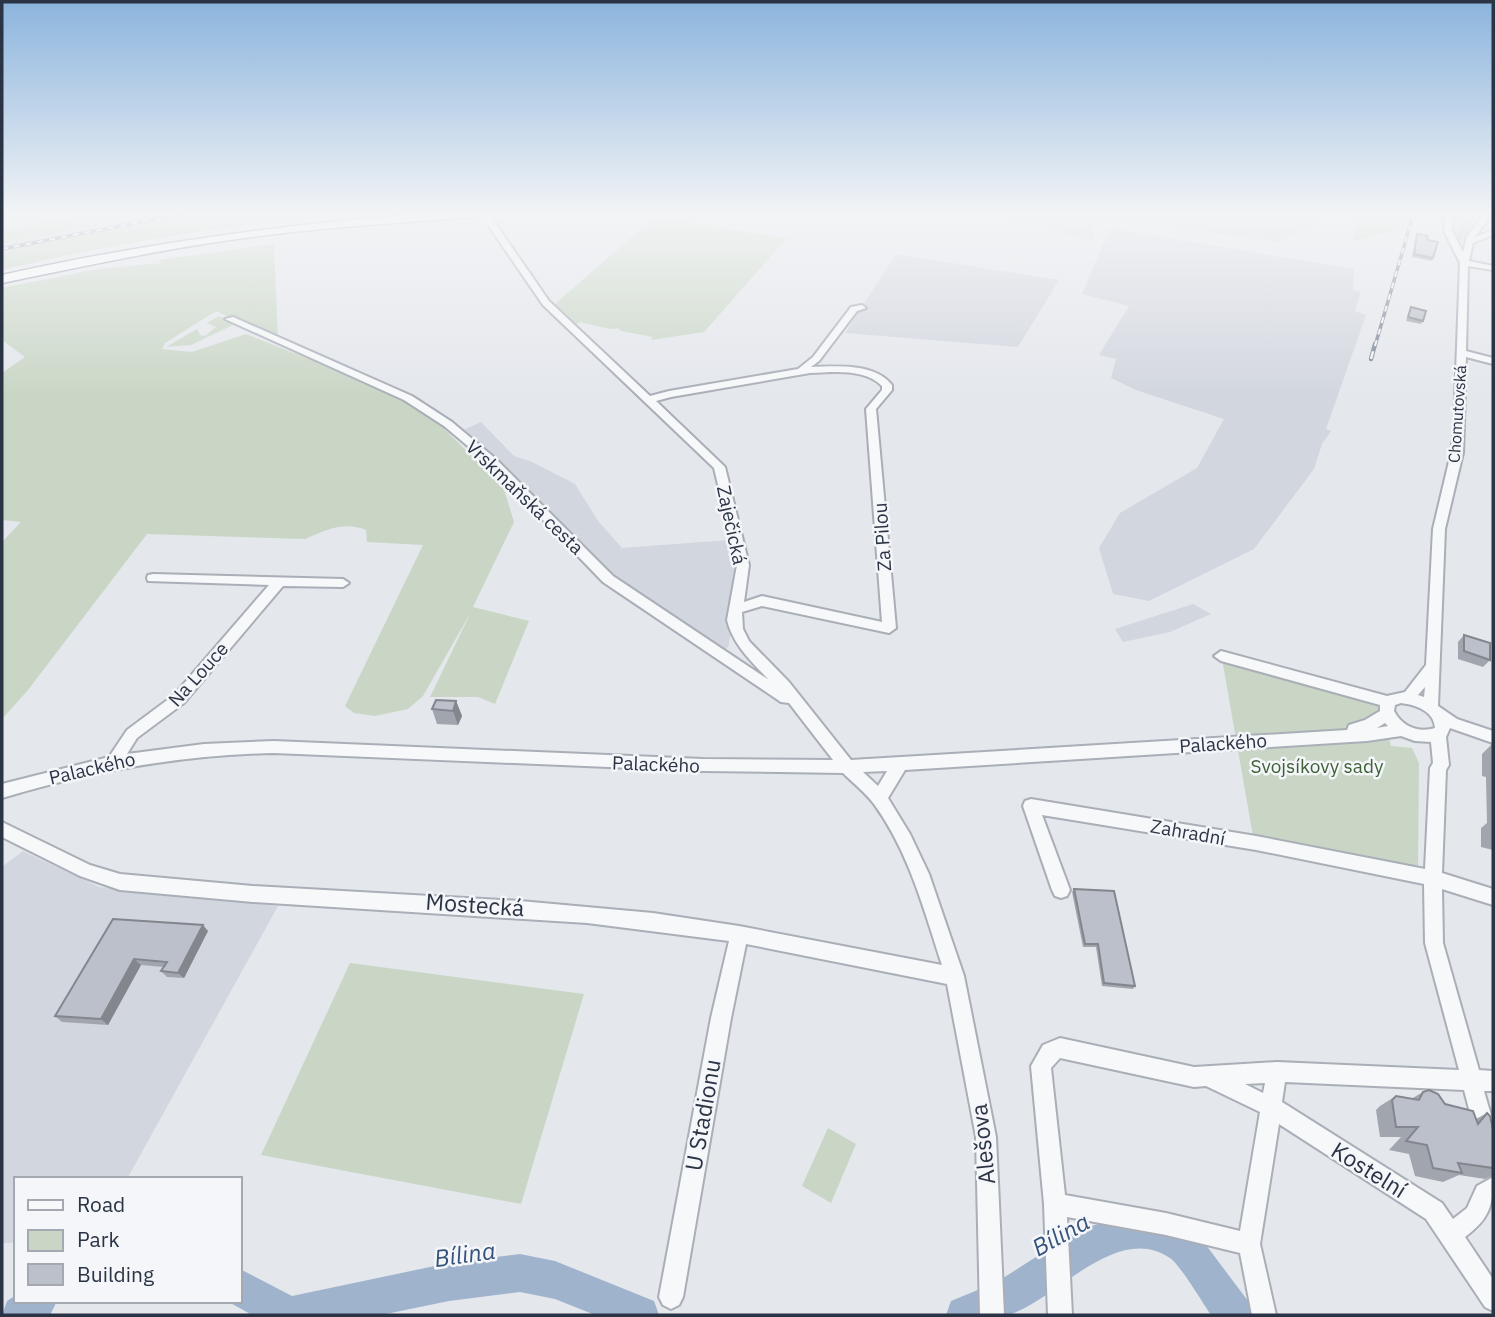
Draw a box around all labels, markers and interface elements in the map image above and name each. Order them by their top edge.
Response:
street label: Chomutovská [1444,364,1470,464]
street label: Vrskmaňská cesta [461,435,589,559]
street label: Zaječická [712,483,752,567]
street label: Za Pilou [868,502,896,572]
street label: Na Louce [163,637,233,711]
street label: Palackého [1178,728,1268,758]
street label: Palackého [46,746,138,790]
street label: Palackého [612,750,700,778]
park label: Svojsíkovy sady [1250,754,1384,778]
street label: Zahradní [1149,814,1228,850]
street label: Mostecká [425,886,526,922]
street label: U Stadionu [677,1057,727,1173]
street label: Alešova [963,1102,1001,1186]
street label: Kostelní [1326,1134,1413,1204]
legend [14,1177,242,1303]
text: Road [77,1190,125,1218]
water label: Bílina [1026,1205,1095,1263]
text: Park [77,1225,120,1253]
water label: Bílina [432,1234,498,1274]
text: Building [77,1260,154,1288]

